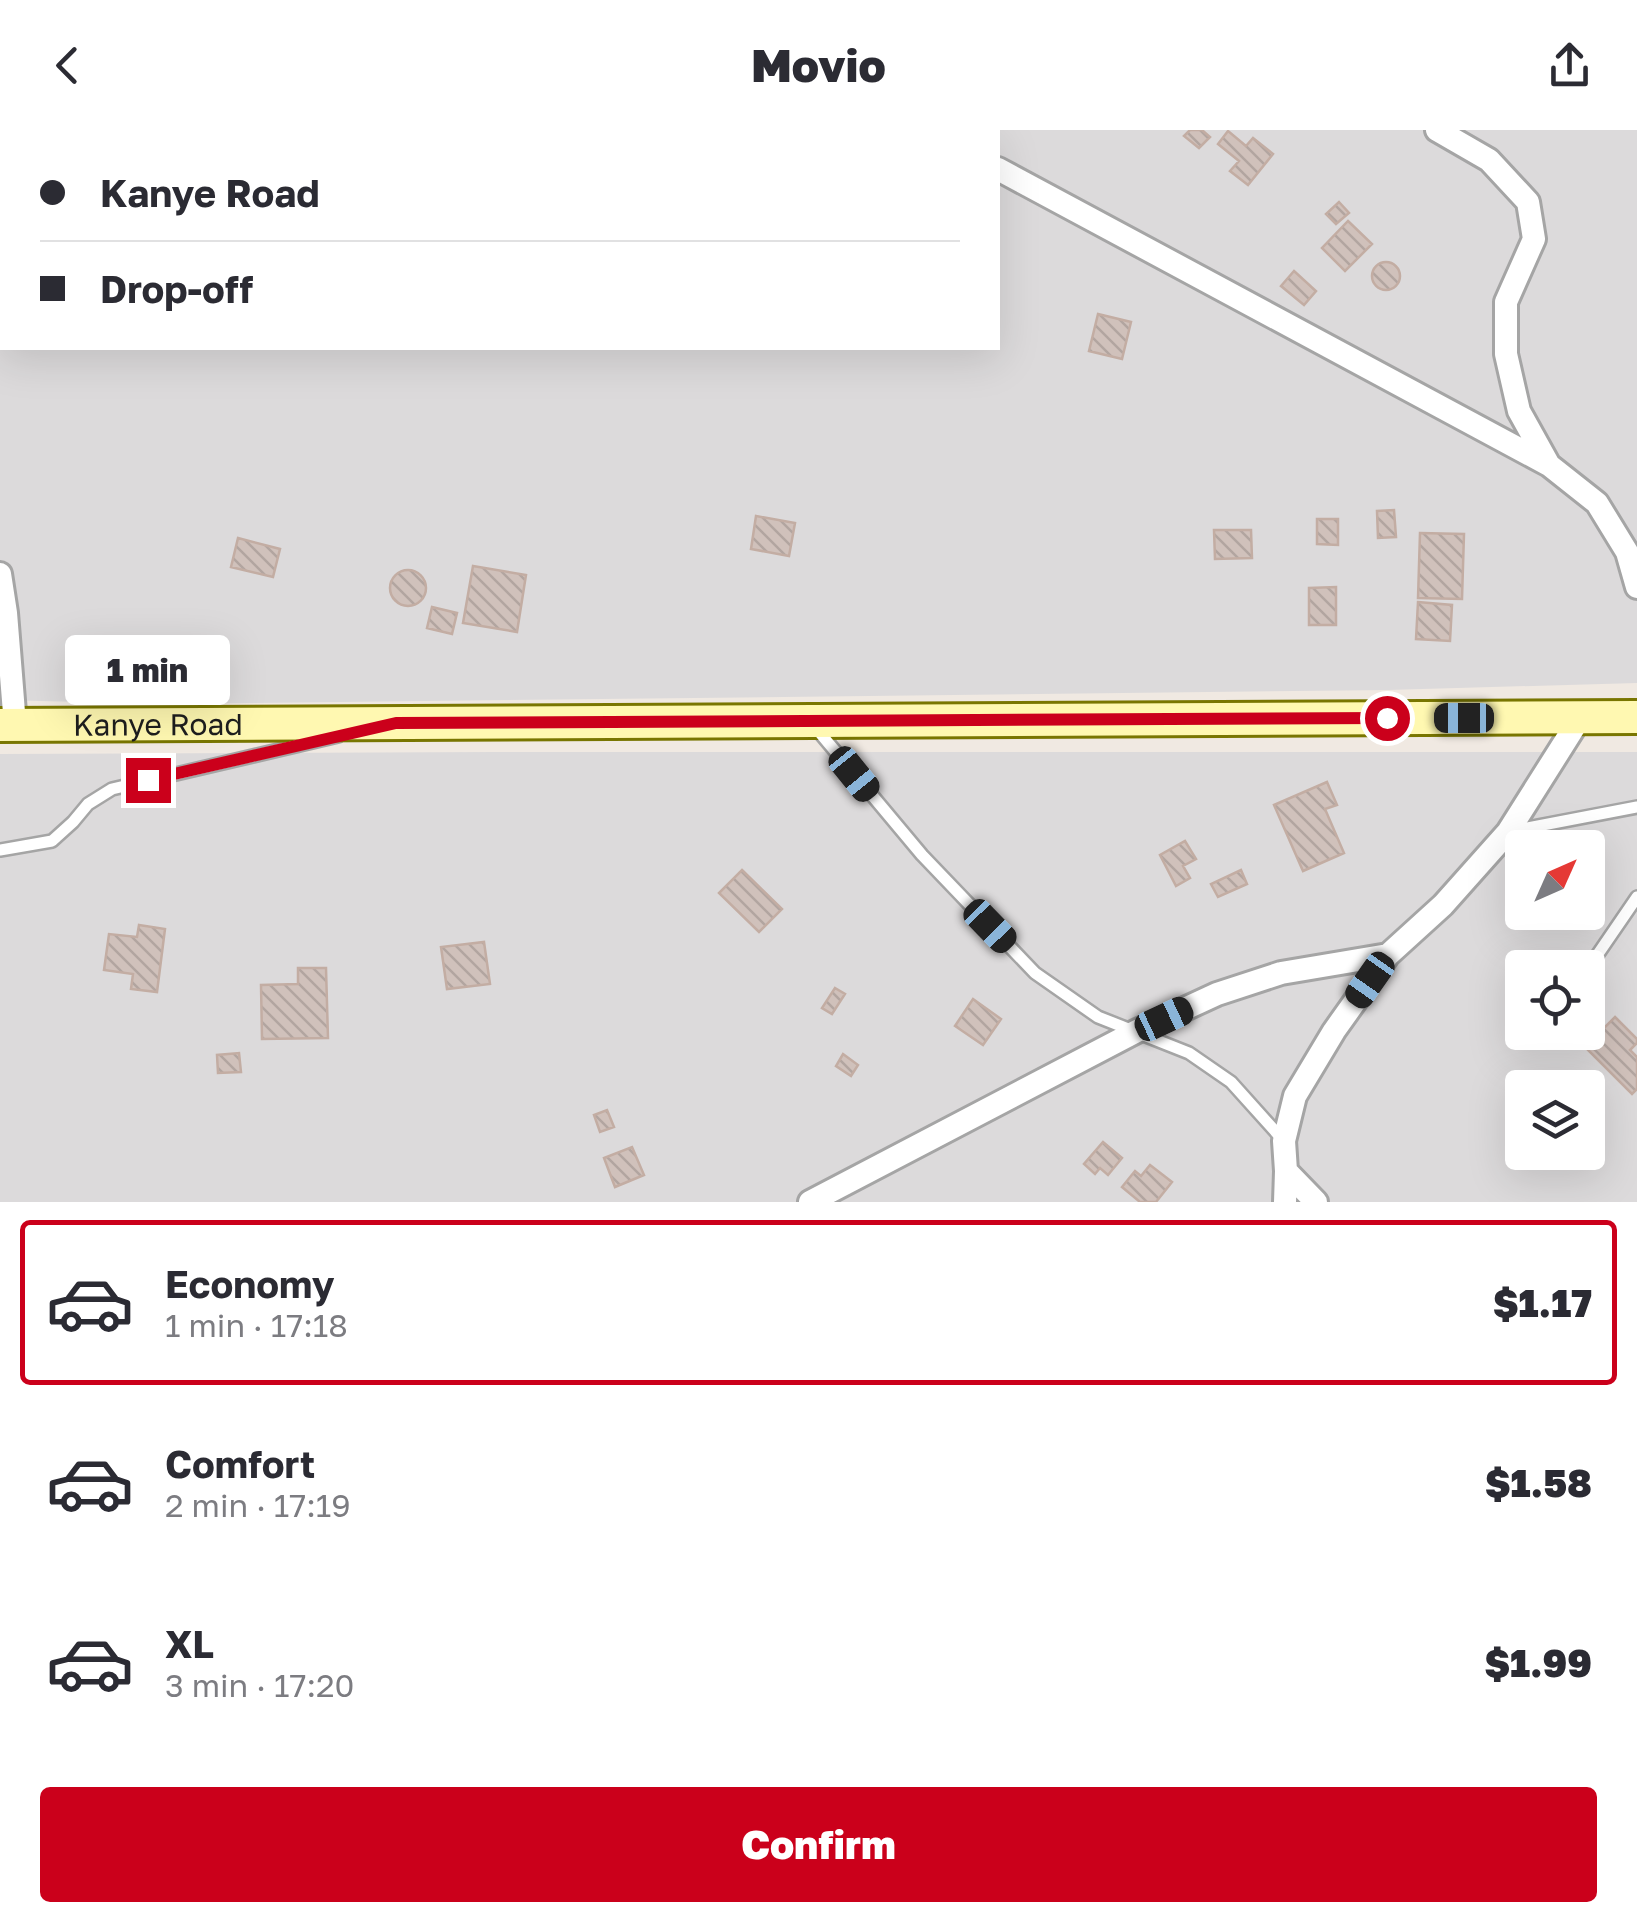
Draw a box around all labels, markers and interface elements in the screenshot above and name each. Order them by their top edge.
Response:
icon: back [40,38,95,93]
text: Movio [751,38,886,92]
icon: share [1542,38,1597,93]
text: Kanye Road [100,170,320,215]
text: Drop-off [100,266,253,311]
callout: 1 min [66,635,230,705]
text: 1 min [107,651,188,689]
route start [1365,696,1410,741]
car [1434,703,1494,733]
street label: Kanye Road [73,706,243,743]
car [823,741,885,807]
route end [126,758,171,803]
north arrow [1505,830,1605,930]
map controls [1505,830,1605,1170]
car [958,894,1022,958]
car [1341,947,1399,1013]
button: locate [1505,950,1605,1050]
car [1130,993,1198,1045]
button: layers [1505,1070,1605,1170]
icon: car [45,1258,135,1348]
text: Economy [165,1261,334,1306]
text: $1.17 [1493,1280,1592,1325]
text: 1 min · 17:18 [165,1306,348,1344]
icon: car [45,1438,135,1528]
text: Comfort [165,1441,315,1486]
text: $1.58 [1485,1460,1592,1505]
text: 2 min · 17:19 [165,1486,351,1524]
icon: car [45,1618,135,1708]
text: XL [165,1621,214,1666]
text: $1.99 [1485,1640,1592,1685]
text: 3 min · 17:20 [165,1666,354,1704]
button: Confirm [40,1787,1597,1902]

